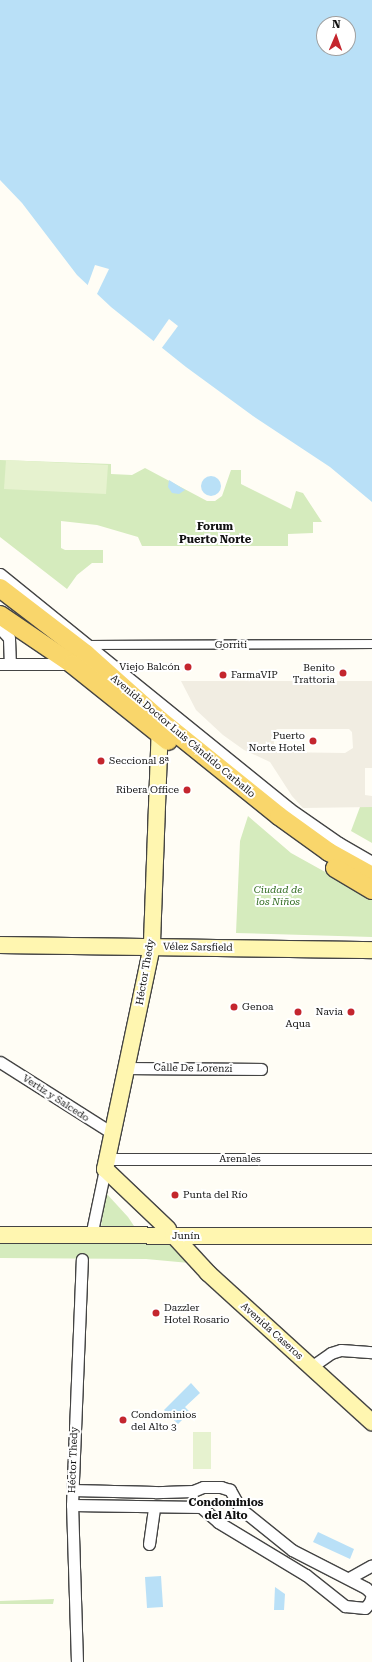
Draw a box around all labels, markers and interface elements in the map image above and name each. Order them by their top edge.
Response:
north arrow [316,16,356,56]
text: N [332,18,341,31]
district label: Forum Puerto Norte [179,521,251,547]
street label: Gorriti [215,639,247,651]
place label: Viejo Balcón [119,661,180,673]
place label: Benito Trattoria [293,661,335,684]
marker: Viejo Balcón [183,662,193,672]
marker: Benito Trattoria [338,668,348,678]
place label: FarmaVIP [231,669,278,681]
marker: FarmaVIP [218,670,228,680]
street label: Avenida Doctor Luis Cándido Carballo [108,672,258,800]
place label: Puerto Norte Hotel [249,729,305,752]
marker: Puerto Norte Hotel [308,736,318,746]
place label: Seccional 8ª [109,755,169,767]
marker: Seccional 8ª [96,756,106,766]
place label: Ribera Office [116,784,179,796]
marker: Ribera Office [182,785,192,795]
park label: Ciudad de los Niños [254,883,302,906]
street label: Héctor Thedy [133,938,157,1006]
street label: Vélez Sarsfield [163,940,233,954]
place label: Genoa [242,1001,273,1013]
marker: Genoa [229,1002,239,1012]
place label: Navia [316,1006,343,1018]
marker: Aqua [293,1007,303,1017]
marker: Navia [346,1007,356,1017]
place label: Aqua [285,1018,311,1030]
street label: Calle De Lorenzi [153,1061,233,1075]
street label: Vertiz y Salcedo [20,1072,92,1124]
street label: Arenales [219,1153,261,1165]
place label: Punta del Río [183,1189,248,1201]
marker: Punta del Río [170,1190,180,1200]
street label: Junín [172,1230,200,1242]
street label: Avenida Caseros [238,1300,306,1362]
place label: Dazzler Hotel Rosario [164,1301,230,1324]
marker: Dazzler Hotel Rosario [151,1308,161,1318]
place label: Condominios del Alto 3 [131,1408,196,1432]
marker: Condominios del Alto 3 [118,1415,128,1425]
street label: Héctor Thedy [66,1426,80,1494]
district label: Condominios del Alto [189,1497,263,1523]

